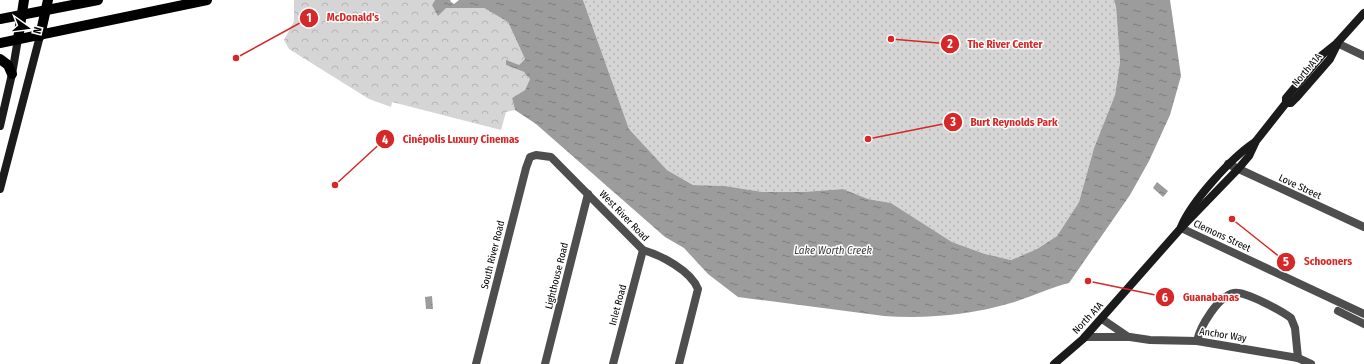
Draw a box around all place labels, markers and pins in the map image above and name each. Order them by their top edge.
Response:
callout: McDonald's [299,6,387,29]
callout: The River Center [940,32,1051,55]
callout: Burt Reynolds Park [943,110,1066,133]
callout: Cinépolis Luxury Cinemas [375,128,527,151]
callout: Schooners [1276,250,1360,273]
callout: Guanabanas [1155,286,1247,309]

